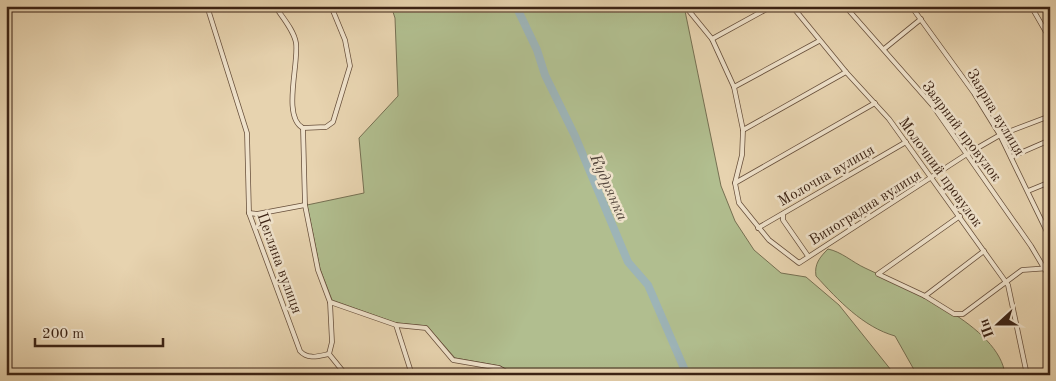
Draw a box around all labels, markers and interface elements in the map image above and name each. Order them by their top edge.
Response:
street label: Заярна вулиця [963,67,1027,159]
street label: Заярний провулок [918,79,1004,185]
street label: Молочний провулок [895,115,985,231]
street label: Молочна вулиця [776,143,878,210]
water label: Кудрянка [586,151,630,224]
street label: Виноградна вулиця [807,168,925,249]
street label: Цегляна вулиця [253,211,304,316]
north arrow [974,298,1024,348]
scale bar [35,316,162,348]
text: Пн [977,317,997,340]
text: 200 m [42,327,84,342]

